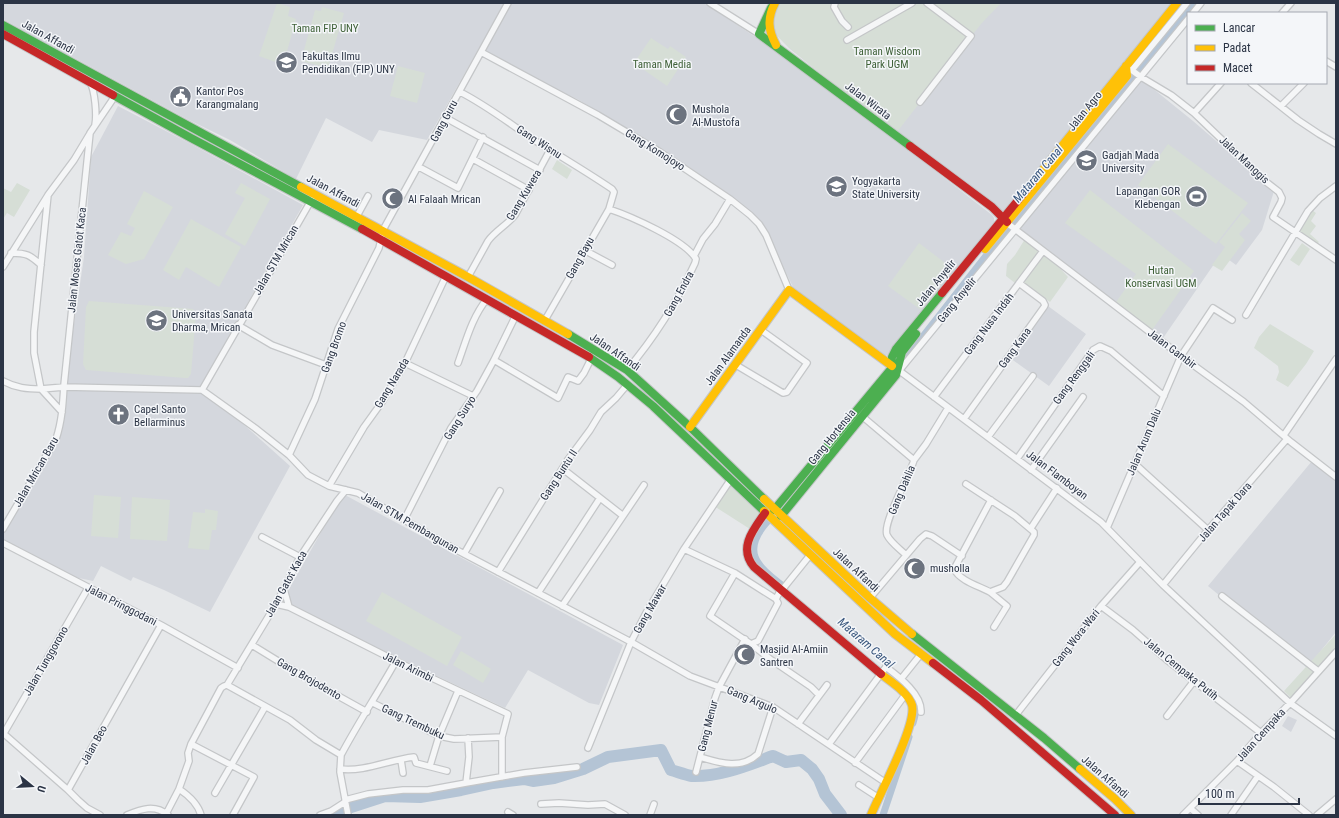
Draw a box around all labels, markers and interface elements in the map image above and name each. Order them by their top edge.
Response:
legend [1187,12,1327,84]
street label: Jalan Affandi [19,17,77,57]
text: Lancar [1223,21,1256,35]
park label: Taman FIP UNY [291,22,359,35]
text: Padat [1223,41,1251,55]
park label: Taman Wisdom Park UGM [854,45,920,71]
school or university icon: Fakultas Ilmu Pendidikan (FIP) UNY [273,49,299,75]
place label: Fakultas Ilmu Pendidikan (FIP) UNY [302,50,395,76]
park label: Taman Media [633,58,691,71]
text: Macet [1223,61,1253,75]
street label: Jalan Wirata [842,80,894,122]
public building icon: Kantor Pos Karangmalang [168,84,194,110]
place label: Kantor Pos Karangmalang [196,85,259,111]
street label: Jalan Agro [1065,88,1105,133]
street label: Gang Guru [428,98,460,144]
mosque icon: Mushola Al-Mustofa [664,102,690,128]
place label: Mushola Al-Mustofa [692,103,740,129]
street label: Gang Wisnu [514,122,564,162]
street label: Gang Komojoyo [623,126,688,174]
street label: Jalan Manggis [1216,134,1272,186]
water label: Mataram Canal [1010,142,1066,205]
school or university icon: Gadjah Mada University [1074,148,1100,174]
place label: Gadjah Mada University [1102,149,1159,175]
street label: Gang Kuwera [504,167,544,223]
street label: Jalan Affandi [304,172,362,210]
school or university icon: Yogyakarta State University [823,174,849,200]
place label: Yogyakarta State University [852,175,920,201]
sports icon: Lapangan GOR Klebengan [1183,184,1209,210]
place label: Lapangan GOR Klebengan [1116,185,1180,211]
mosque icon: Al Falaah Mrican [380,186,406,212]
place label: Al Falaah Mrican [408,193,481,206]
street label: Jalan Moses Gatot Kaca [65,207,89,313]
street label: Jalan STM Mrican [251,223,301,297]
street label: Gang Bayu [563,235,597,281]
street label: Jalan Anyelir [913,257,959,309]
park label: Hutan Konservasi UGM [1125,264,1197,290]
street label: Gang Endra [661,269,697,319]
street label: Gang Anyelir [935,274,980,325]
street label: Gang Nusa Indah [962,290,1016,358]
school or university icon: Universitas Sanata Dharma, Mrican [144,307,170,333]
place label: Universitas Sanata Dharma, Mrican [172,308,253,334]
street label: Gang Bromo [319,319,349,374]
street label: Jalan Alamanda [702,324,754,388]
street label: Gang Kana [996,325,1034,371]
street label: Jalan Gambir [1145,326,1199,372]
street label: Jalan Affandi [587,330,643,374]
street label: Gang Renggali [1050,349,1098,407]
street label: Gang Narada [372,356,412,410]
street label: Gang Suryo [441,393,479,442]
church icon: Capel Santo Bellarminus [106,402,132,428]
place label: Capel Santo Bellarminus [134,403,187,429]
street label: Gang Hortensia [806,407,858,467]
street label: Jalan Arum Dalu [1124,407,1164,477]
street label: Jalan Mrican Baru [11,435,61,509]
street label: Gang Buntu II [538,447,580,503]
street label: Jalan Flamboyan [1024,448,1090,502]
street label: Gang Dahlia [886,463,918,517]
street label: Jalan Tapak Dara [1196,480,1254,544]
street label: Jalan STM Pembangunan [359,490,461,556]
street label: Jalan Affandi [830,545,882,595]
street label: Jalan Gatot Kaca [262,548,310,620]
mosque icon: musholla [901,555,927,581]
place label: musholla [930,562,970,575]
street label: Jalan Pringgodani [83,581,159,629]
street label: Gang Mawar [631,582,670,636]
street label: Gang Wora-Wari [1050,607,1102,669]
water label: Mataram Canal [835,615,897,671]
street label: Jalan Tunggorono [21,624,71,698]
street label: Jalan Cempaka Putih [1141,635,1221,703]
mosque icon: Masjid Al-Amiin Santren [731,642,757,668]
place label: Masjid Al-Amiin Santren [760,643,828,669]
street label: Jalan Arimbi [381,649,435,685]
street label: Gang Brojodento [274,655,344,703]
street label: Gang Argulo [725,684,780,717]
street label: Gang Menur [695,698,721,753]
street label: Gang Trembuku [380,702,446,742]
street label: Jalan Cempaka [1234,706,1288,764]
street label: Jalan Beo [78,723,110,767]
street label: Jalan Affandi [1079,753,1131,801]
north arrow [12,766,52,806]
scale bar [1199,780,1299,806]
text: U [34,784,48,794]
text: 100 m [1205,787,1235,801]

